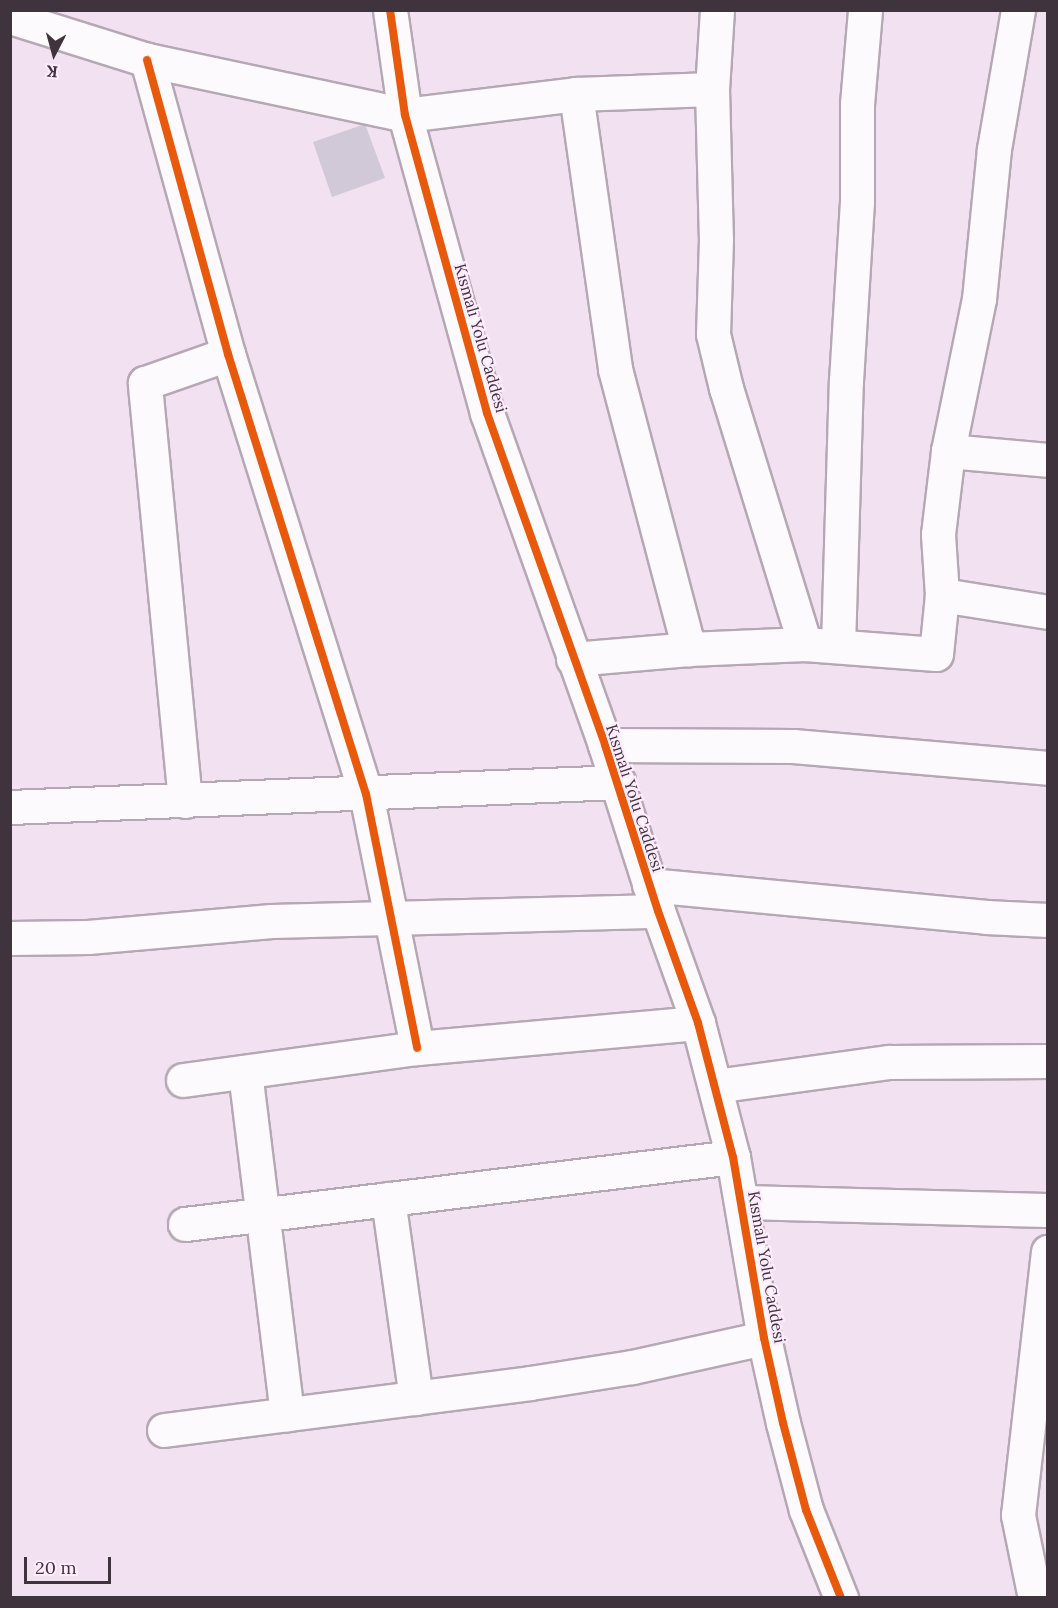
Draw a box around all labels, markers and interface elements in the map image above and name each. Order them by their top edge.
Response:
north arrow [24,24,84,84]
text: K [45,61,59,82]
street label: Kısmalı Yolu Caddesi [451,261,511,415]
street label: Kısmalı Yolu Caddesi [602,722,668,874]
street label: Kısmalı Yolu Caddesi [744,1189,790,1345]
scale bar [27,1545,114,1583]
text: 20 m [35,1556,77,1579]

